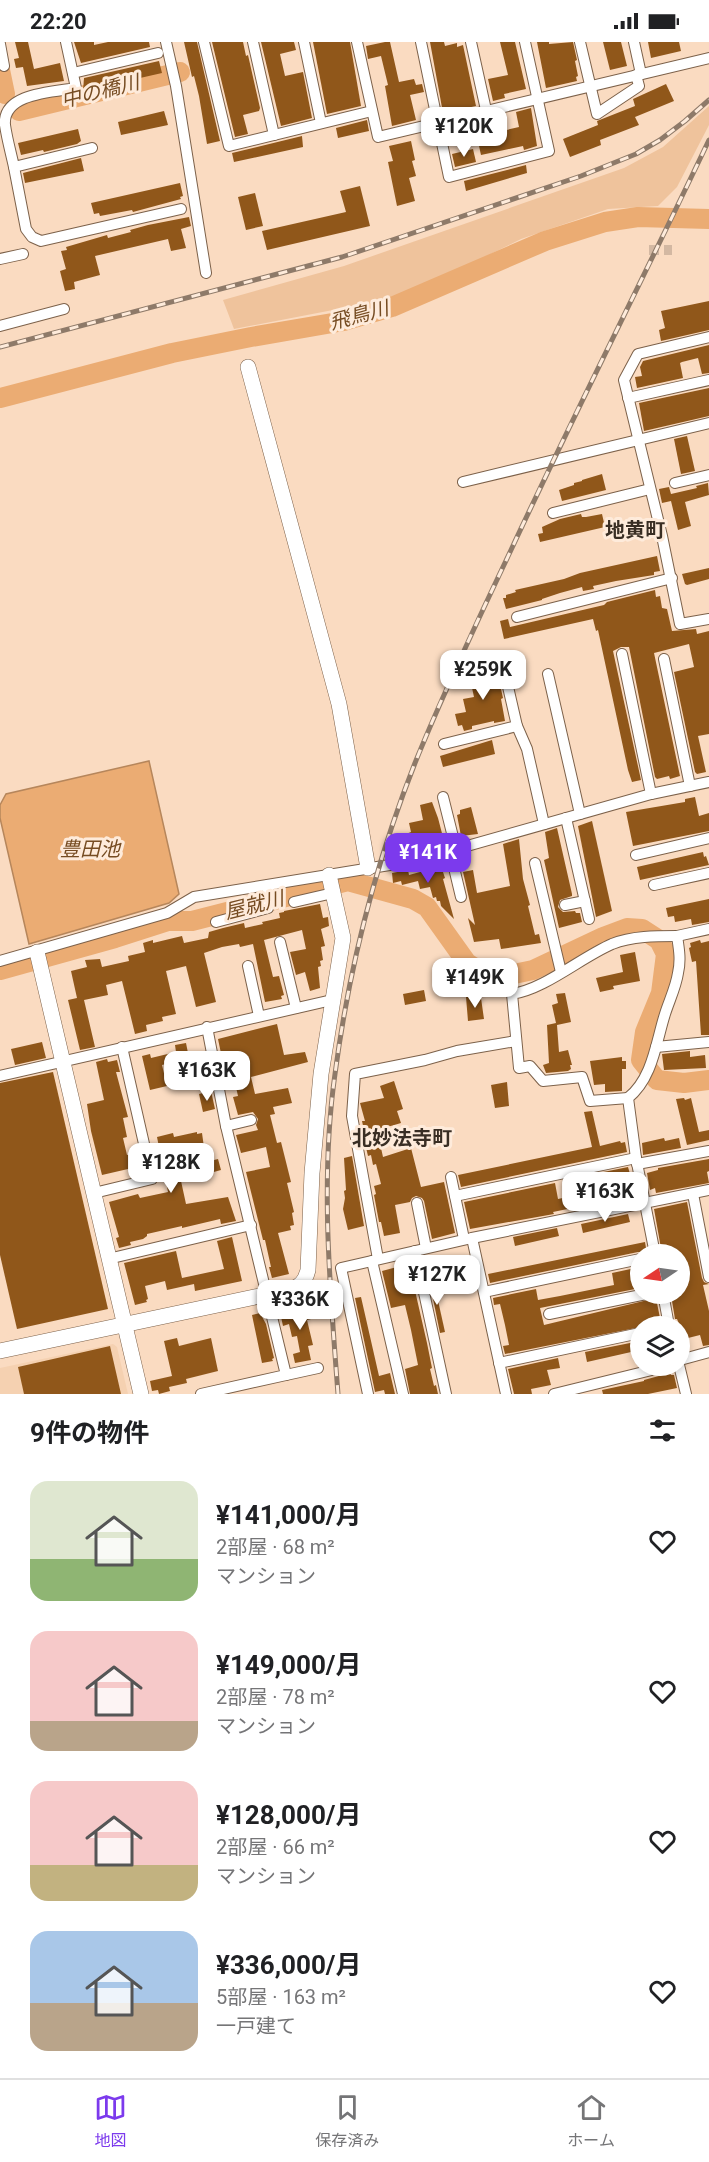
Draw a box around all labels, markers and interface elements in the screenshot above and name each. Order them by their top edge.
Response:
text: 22:20 [30,9,87,34]
water label: 中の橋川 [58,69,144,112]
pin: ¥120K [422,107,506,158]
text: ¥120K [435,114,493,138]
water label: 飛鳥川 [327,295,393,334]
district label: 地黄町 [605,518,665,542]
pin: ¥259K [441,650,525,701]
text: ¥259K [454,657,512,681]
pin: ¥141K [386,833,470,884]
water label: 豊田池 [60,837,122,861]
text: ¥141K [399,840,457,864]
water label: 屋就川 [222,886,288,924]
pin: ¥149K [433,958,517,1009]
text: ¥149K [446,965,504,989]
pin: ¥163K [165,1051,249,1102]
text: ¥163K [178,1058,236,1082]
district label: 北妙法寺町 [352,1126,452,1150]
pin: ¥128K [129,1143,213,1194]
text: ¥128K [142,1150,200,1174]
pin: ¥163K [563,1172,647,1223]
text: ¥163K [576,1179,634,1203]
north arrow [630,1244,690,1304]
map controls [630,1244,690,1376]
pin: ¥127K [395,1255,479,1306]
text: ¥127K [408,1262,466,1286]
pin: ¥336K [258,1280,342,1331]
text: ¥336K [271,1287,329,1311]
button: layers [630,1316,690,1376]
icon: filters [646,1414,679,1447]
text: 9件の物件 [30,1418,149,1448]
text: ¥141,000/月 [216,1500,362,1530]
icon: home [78,1505,150,1577]
icon: heart [646,1525,679,1558]
text: 2部屋 · 68 m² [216,1535,335,1559]
text: マンション [216,1564,316,1588]
text: ¥149,000/月 [216,1650,362,1680]
icon: home [78,1655,150,1727]
icon: heart [646,1675,679,1708]
text: 2部屋 · 78 m² [216,1685,335,1709]
text: マンション [216,1714,316,1738]
text: ¥128,000/月 [216,1800,362,1830]
icon: home [78,1805,150,1877]
icon: heart [646,1825,679,1858]
text: 2部屋 · 66 m² [216,1835,335,1859]
text: マンション [216,1864,316,1888]
text: ¥336,000/月 [216,1950,362,1980]
icon: home [78,1955,150,2027]
icon: heart [646,1975,679,2008]
text: 5部屋 · 163 m² [216,1985,346,2009]
text: 一戸建て [216,2014,296,2038]
tab: 地図 [94,2091,127,2151]
tab: 保存済み [315,2091,379,2151]
tab: ホーム [567,2091,615,2151]

